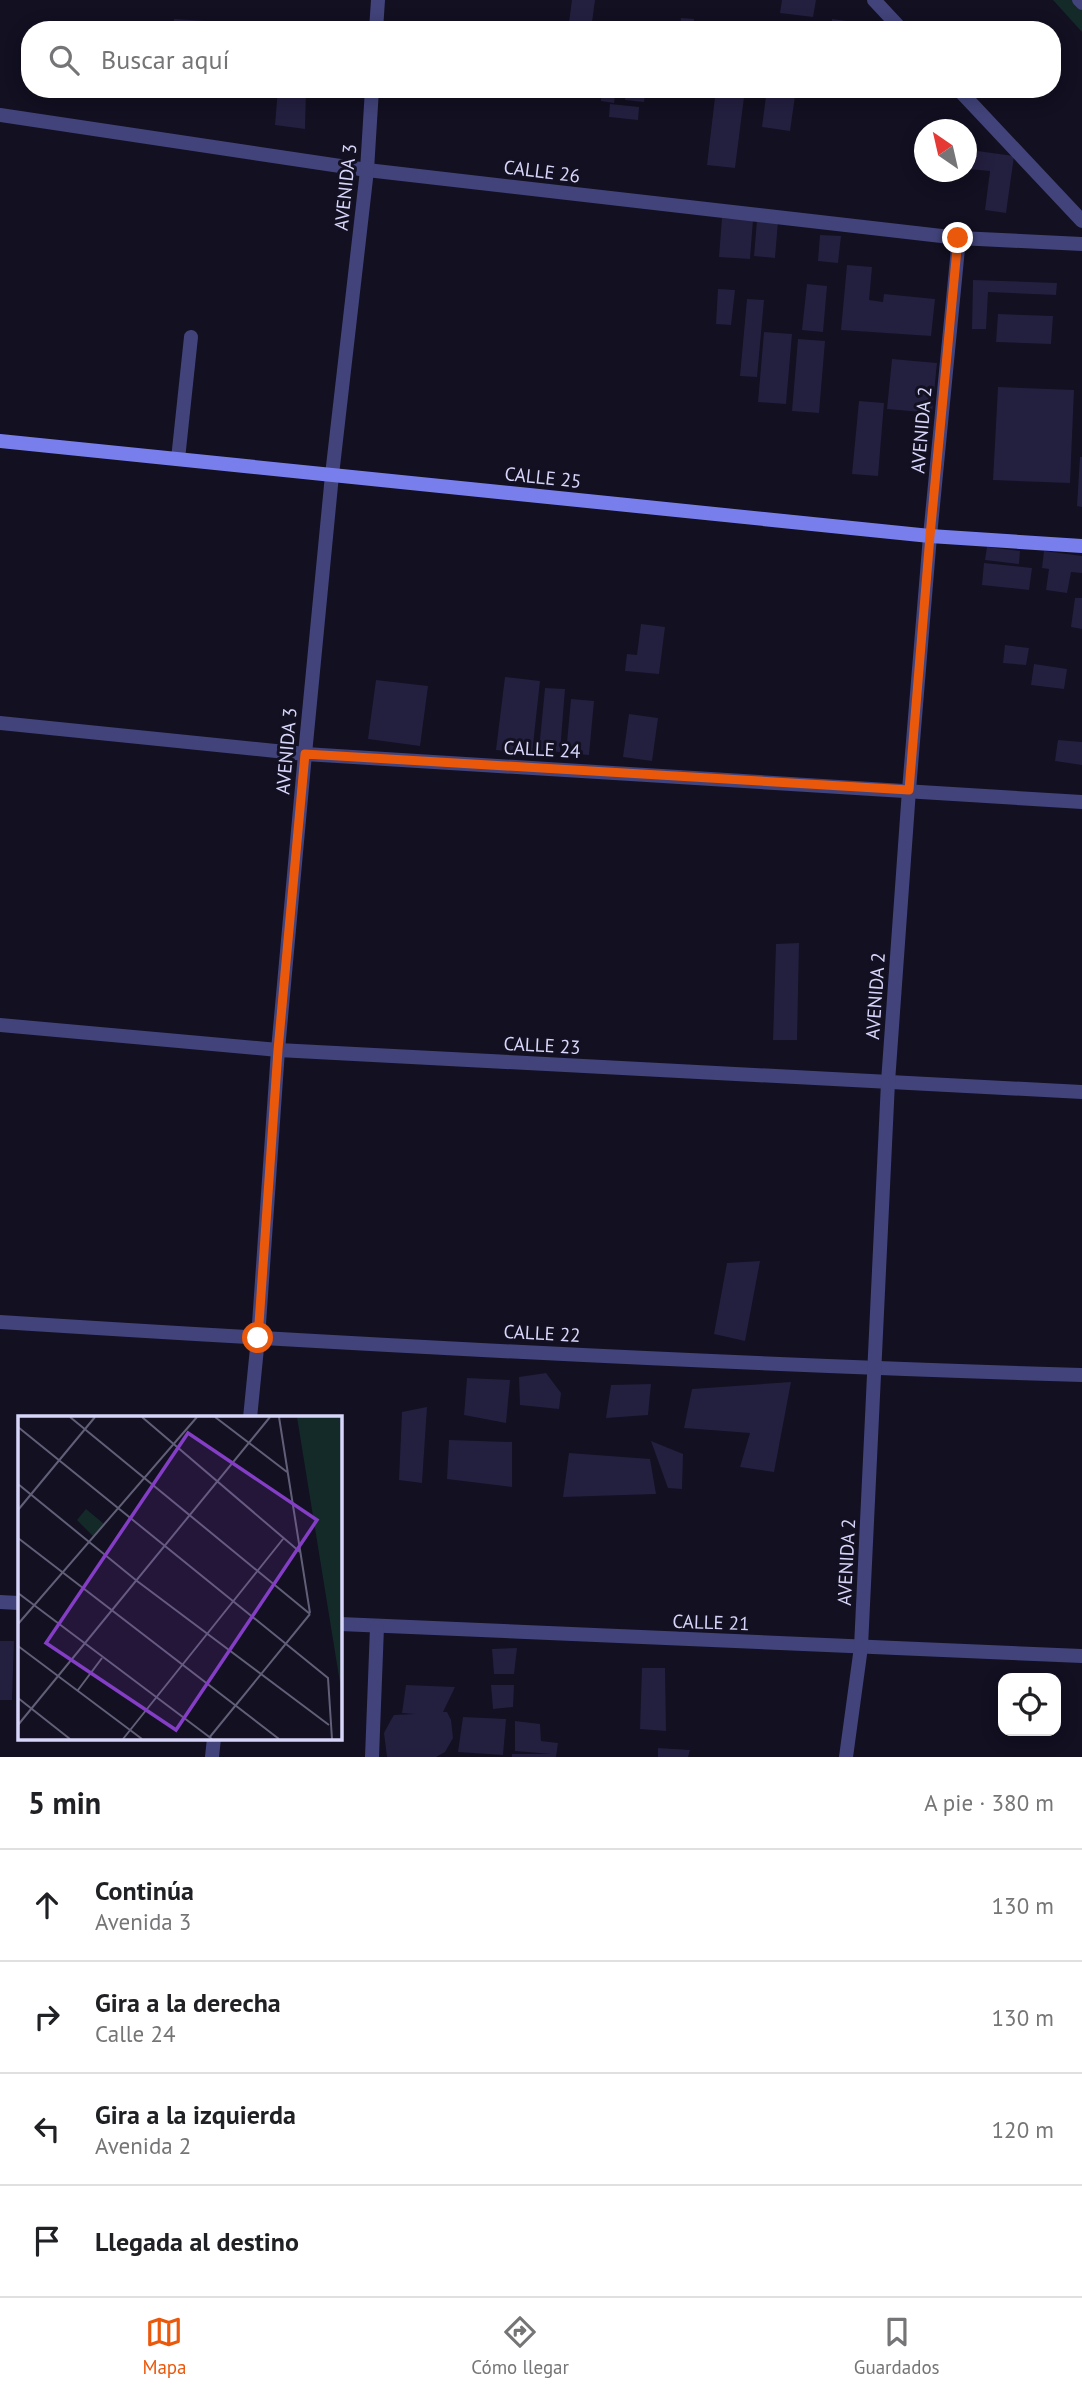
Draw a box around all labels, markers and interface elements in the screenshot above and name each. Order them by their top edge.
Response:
search box [21,21,1061,98]
icon: search [45,41,83,79]
text: Buscar aquí [101,43,229,76]
north arrow [914,119,977,182]
street label: AVENIDA 3 [329,142,361,232]
street label: CALLE 26 [502,154,582,188]
route end [942,222,973,253]
street label: AVENIDA 2 [905,385,937,475]
street label: CALLE 25 [503,461,583,493]
street label: AVENIDA 3 [270,706,302,796]
street label: CALLE 24 [503,735,581,763]
street label: AVENIDA 2 [860,952,890,1040]
street label: CALLE 23 [503,1031,581,1059]
street label: CALLE 22 [503,1319,581,1347]
route start [242,1322,273,1353]
inset map [18,1416,341,1740]
street label: AVENIDA 2 [832,1518,860,1606]
street label: CALLE 21 [672,1609,750,1635]
map controls [998,1673,1061,1736]
button: locate [998,1673,1061,1736]
text: 5 min [28,1783,101,1822]
text: A pie · 380 m [924,1788,1054,1817]
text: Continúa [95,1874,194,1907]
icon: ahead [28,1886,66,1924]
text: 130 m [992,1891,1054,1920]
text: Avenida 3 [95,1907,191,1936]
text: Gira a la derecha [95,1986,281,2019]
icon: right [28,1998,66,2036]
text: 130 m [992,2003,1054,2032]
text: Calle 24 [95,2019,175,2048]
text: Gira a la izquierda [95,2098,296,2131]
icon: left [28,2110,66,2148]
text: 120 m [992,2115,1054,2144]
text: Avenida 2 [95,2131,191,2160]
icon: arrive [28,2222,66,2260]
text: Llegada al destino [95,2225,299,2258]
tab: Mapa [142,2313,187,2379]
tab: Cómo llegar [471,2313,569,2379]
tab: Guardados [854,2313,940,2379]

